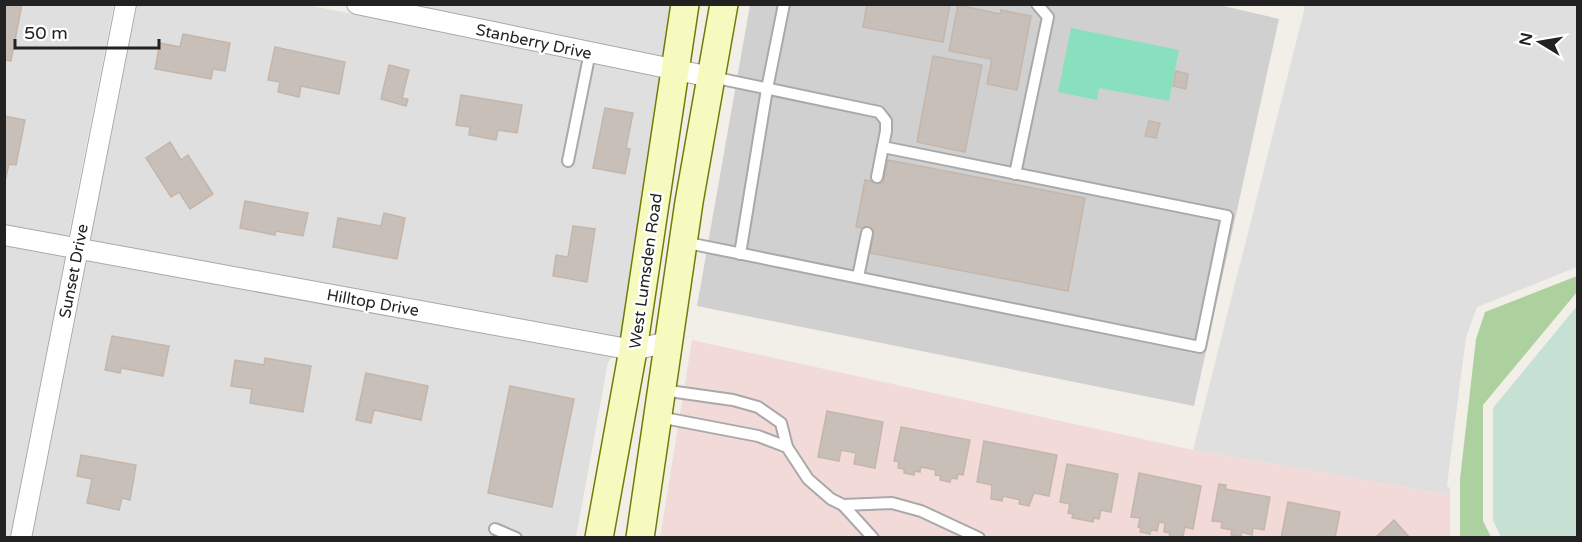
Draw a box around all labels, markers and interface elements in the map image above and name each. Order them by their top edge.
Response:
scale bar [15,12,159,50]
north arrow [1510,12,1570,72]
street label: Stanberry Drive [474,20,594,64]
text: 50 m [24,22,68,44]
text: N [1515,31,1537,48]
street label: West Lumsden Road [625,192,667,350]
street label: Sunset Drive [55,222,93,320]
street label: Hilltop Drive [325,285,420,321]

